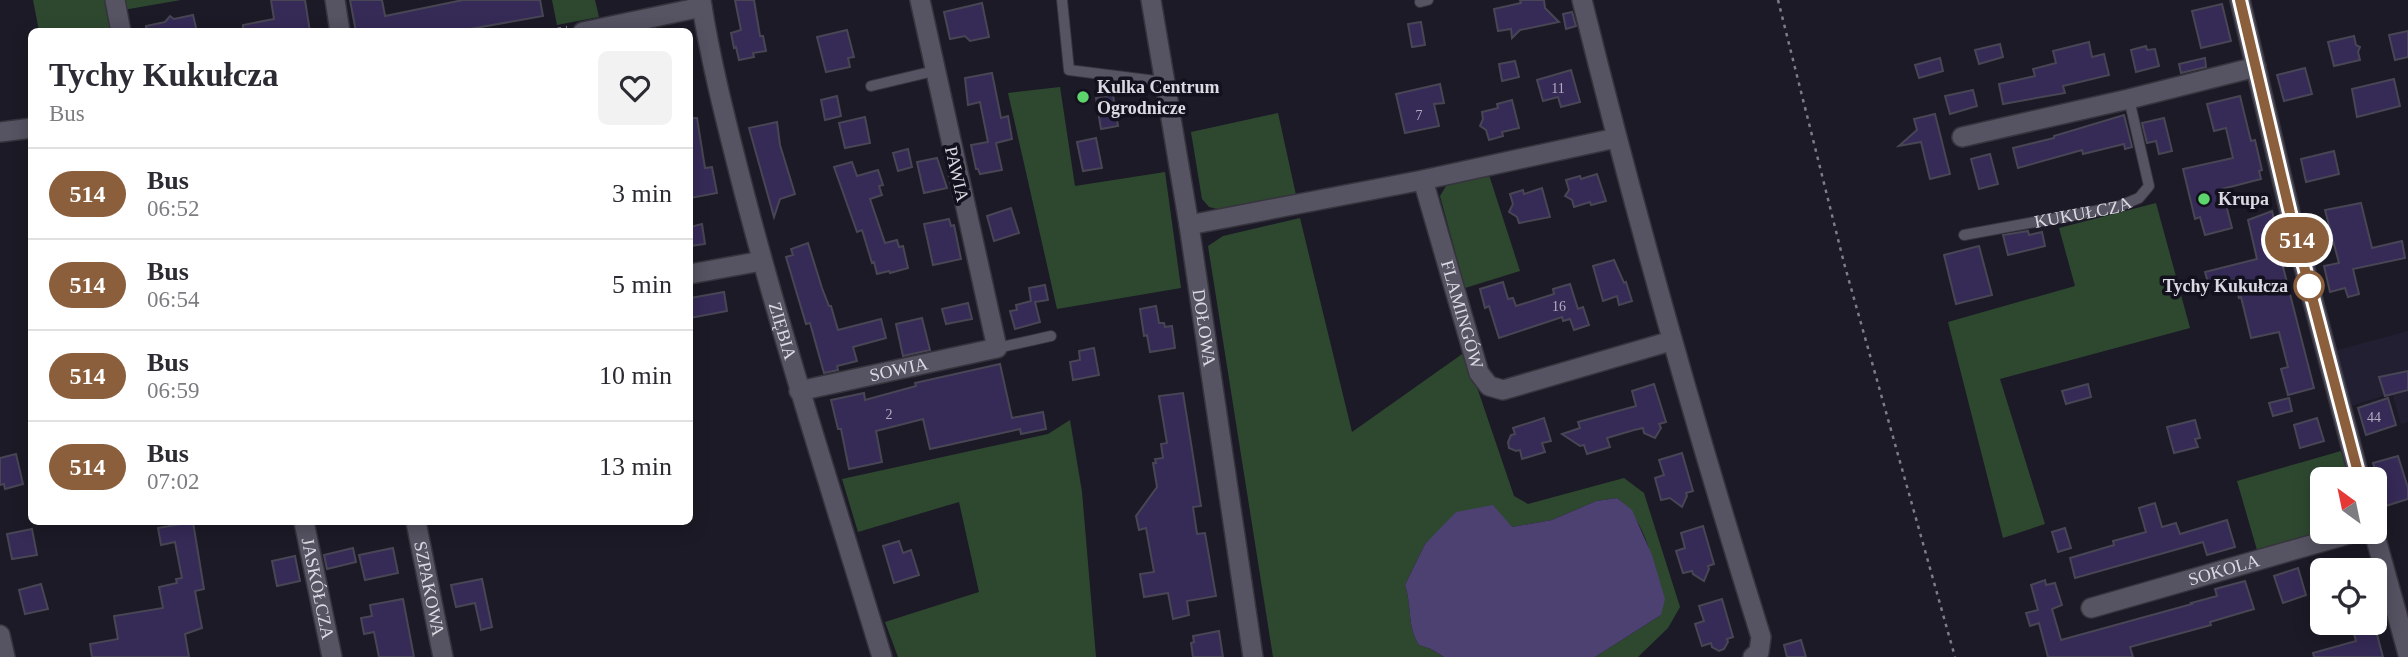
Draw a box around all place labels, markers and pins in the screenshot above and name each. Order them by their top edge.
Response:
place label: Kulka Centrum Ogrodnicze [1097,77,1220,118]
marker: Kulka Centrum Ogrodnicze [1075,89,1091,105]
place label: Krupa [2218,189,2269,209]
marker: Krupa [2196,191,2212,207]
marker: Tychy Kukułcza [2294,271,2324,301]
place label: Tychy Kukułcza [2163,276,2288,296]

